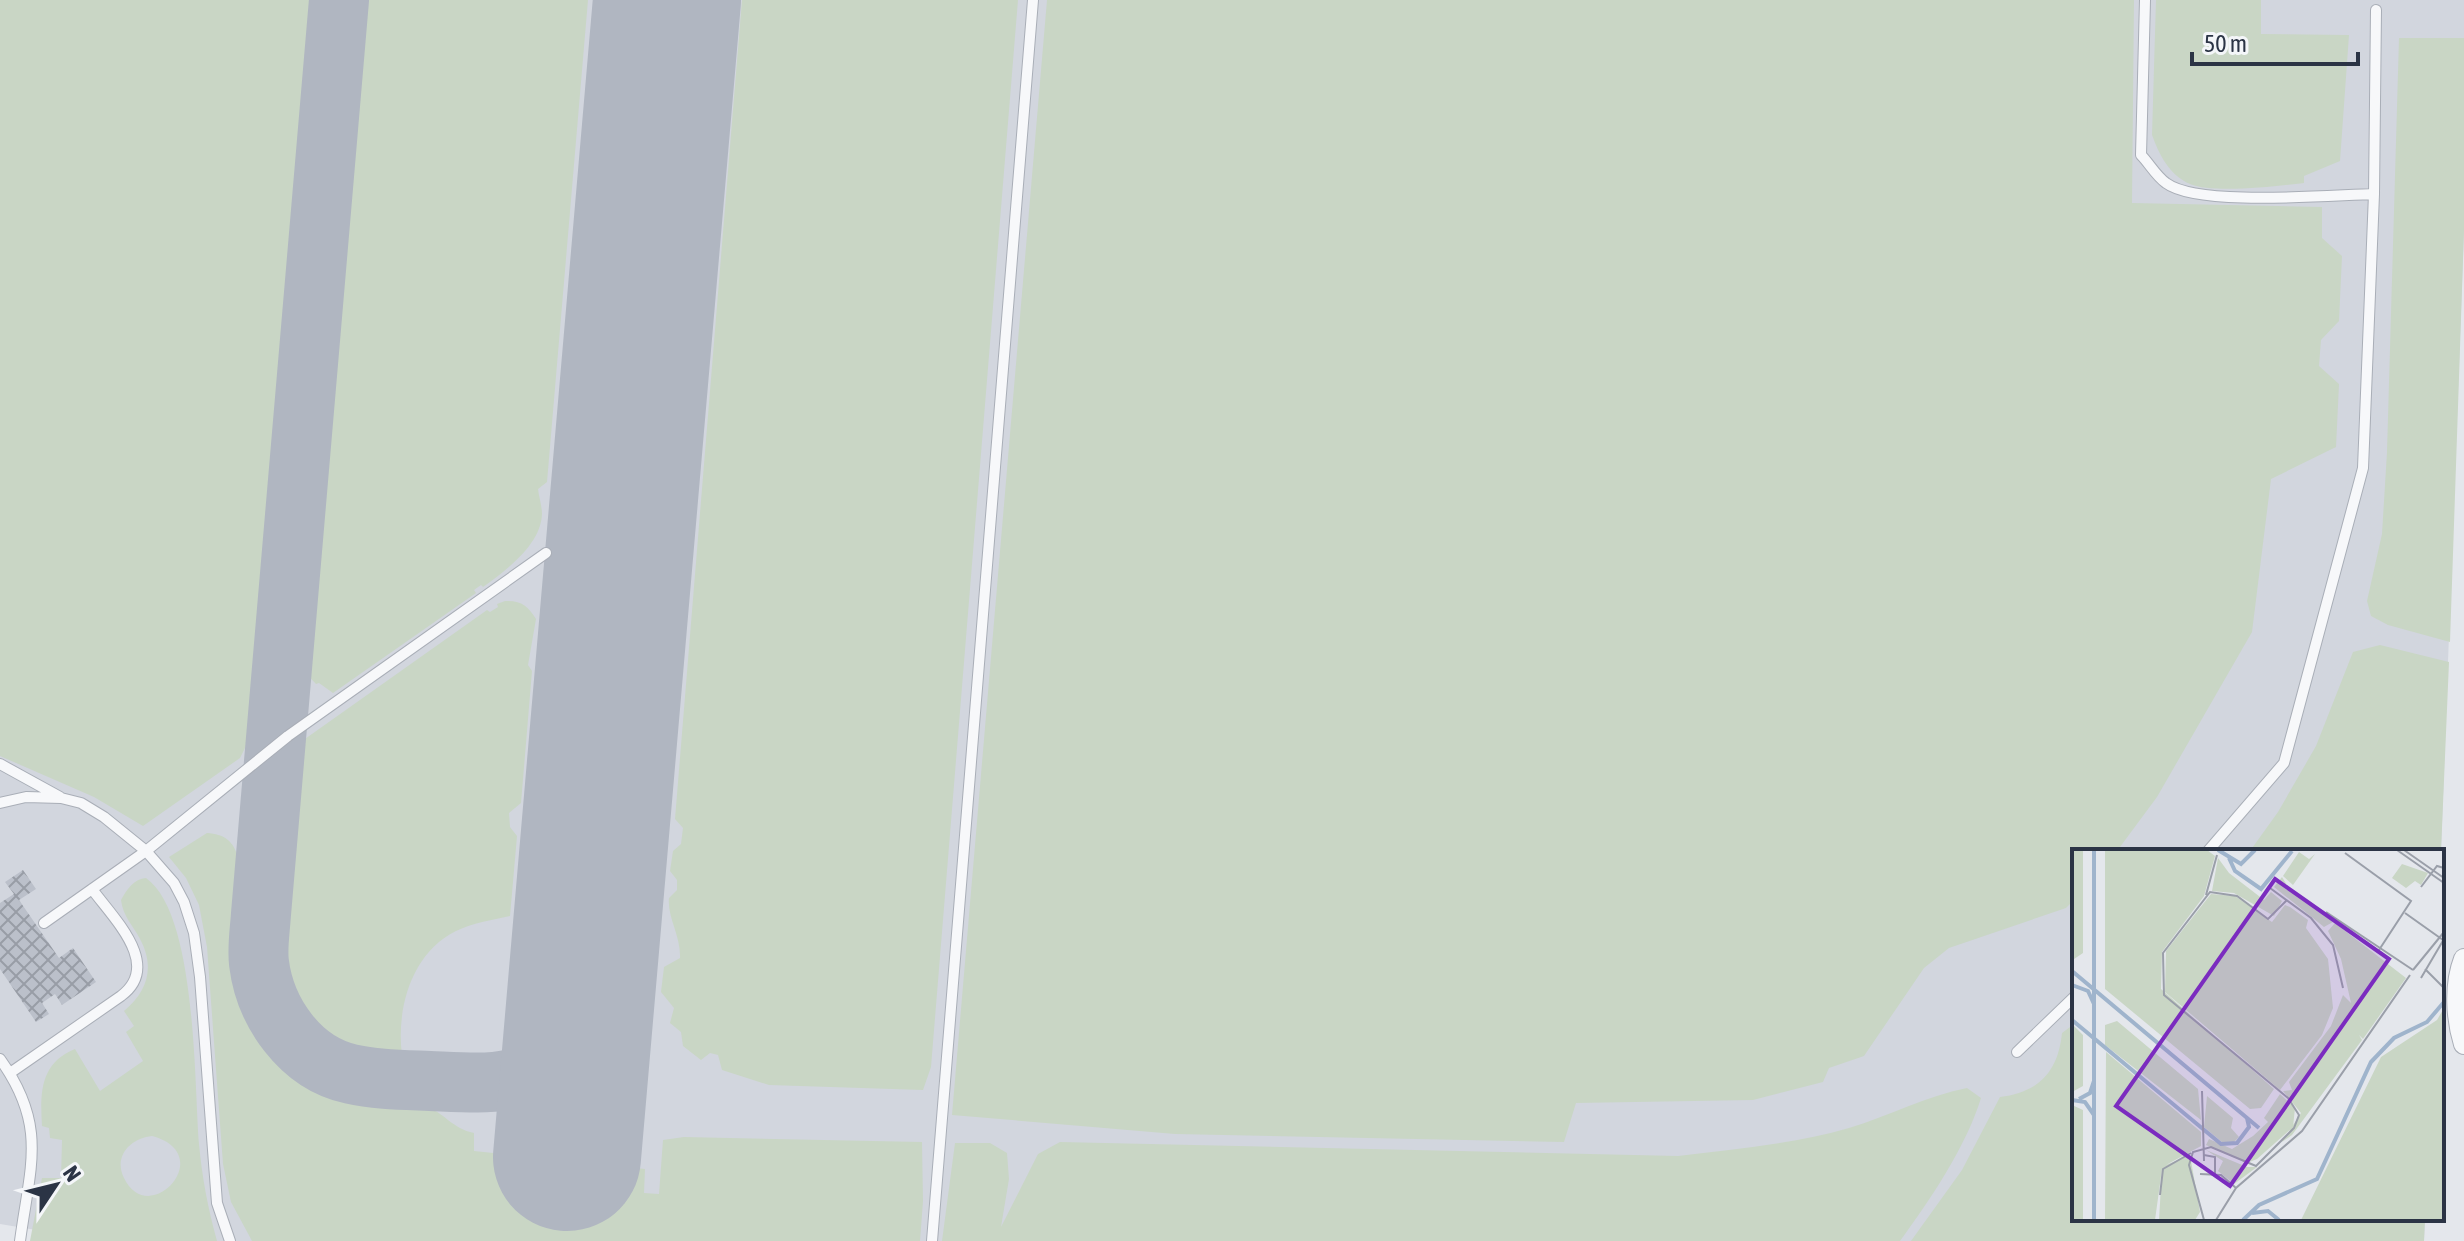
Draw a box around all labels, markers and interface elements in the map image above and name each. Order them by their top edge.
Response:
scale bar [2192,16,2358,66]
text: 50 m [2204,30,2247,57]
inset map [2072,849,2444,1221]
north arrow [16,1145,96,1225]
text: N [58,1161,87,1186]

